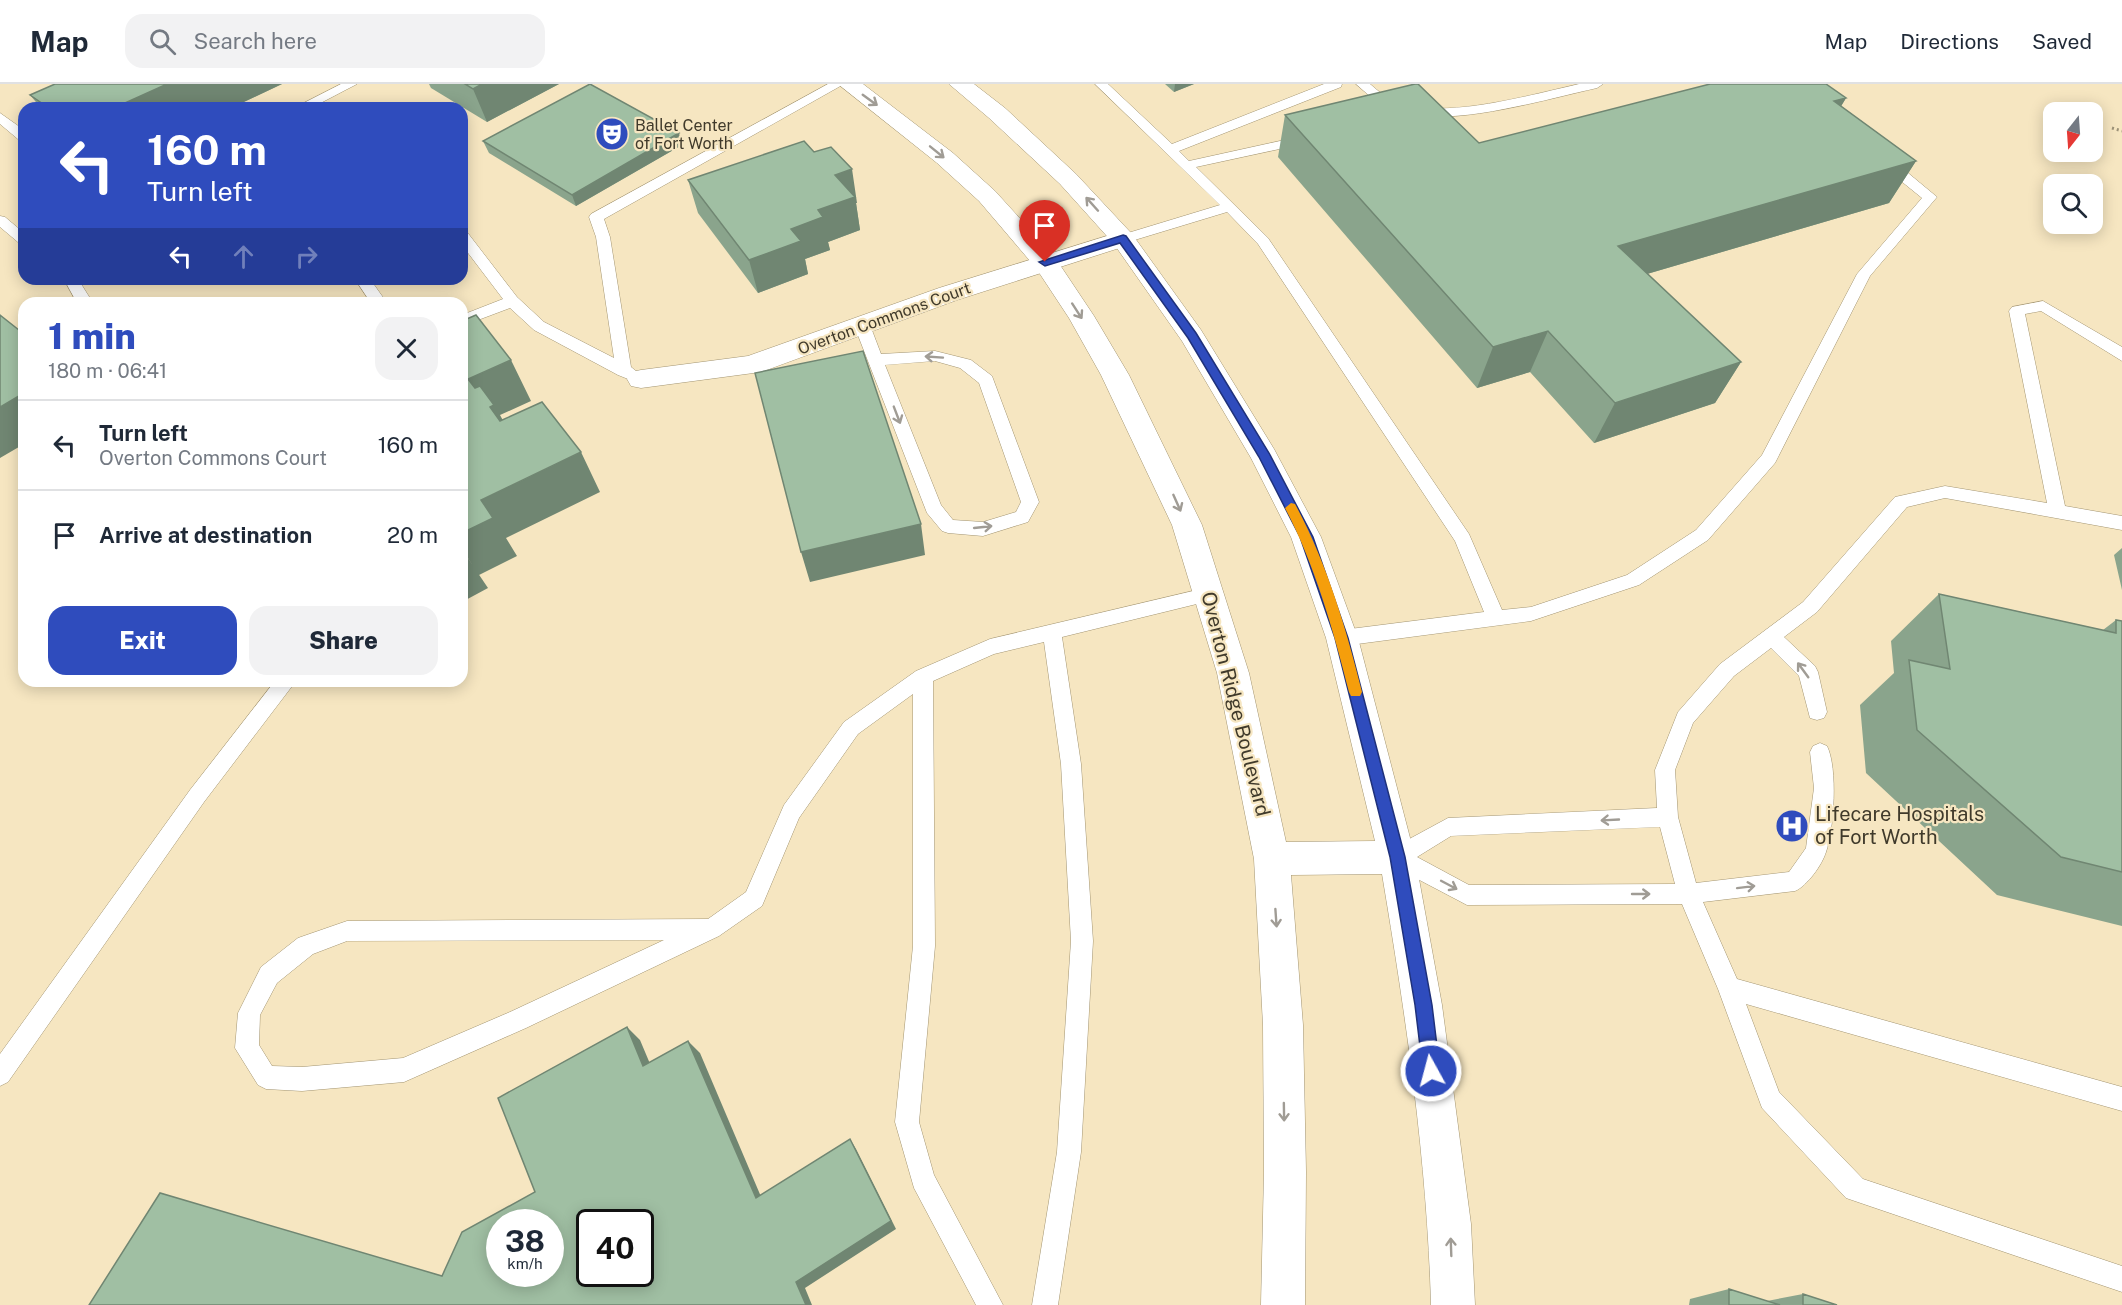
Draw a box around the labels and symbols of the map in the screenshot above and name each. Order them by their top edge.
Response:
one-way arrow [862,93,878,106]
north arrow [2043,102,2103,162]
theatre icon: Ballet Center of Fort Worth [594,116,630,152]
place label: Ballet Center of Fort Worth [635,116,733,153]
one-way arrow [929,145,945,158]
one-way arrow [1085,197,1099,212]
pin [1019,200,1070,262]
street label: Overton Commons Court [795,278,973,359]
one-way arrow [1071,302,1083,319]
one-way arrow [925,352,944,363]
one-way arrow [892,405,903,424]
one-way arrow [1172,494,1184,512]
one-way arrow [973,521,993,532]
street label: Overton Ridge Boulevard [1196,589,1276,819]
one-way arrow [1797,662,1809,678]
place label: Lifecare Hospitals of Fort Worth [1815,802,1984,849]
hospital icon: Lifecare Hospitals of Fort Worth [1774,808,1810,844]
one-way arrow [1600,815,1620,826]
one-way arrow [1440,879,1457,891]
one-way arrow [1736,881,1755,892]
one-way arrow [1631,888,1651,900]
one-way arrow [1270,907,1281,927]
position arrow [1399,1039,1463,1103]
one-way arrow [1278,1102,1290,1122]
speed limit sign: 40 [576,1209,654,1287]
one-way arrow [1445,1237,1457,1257]

